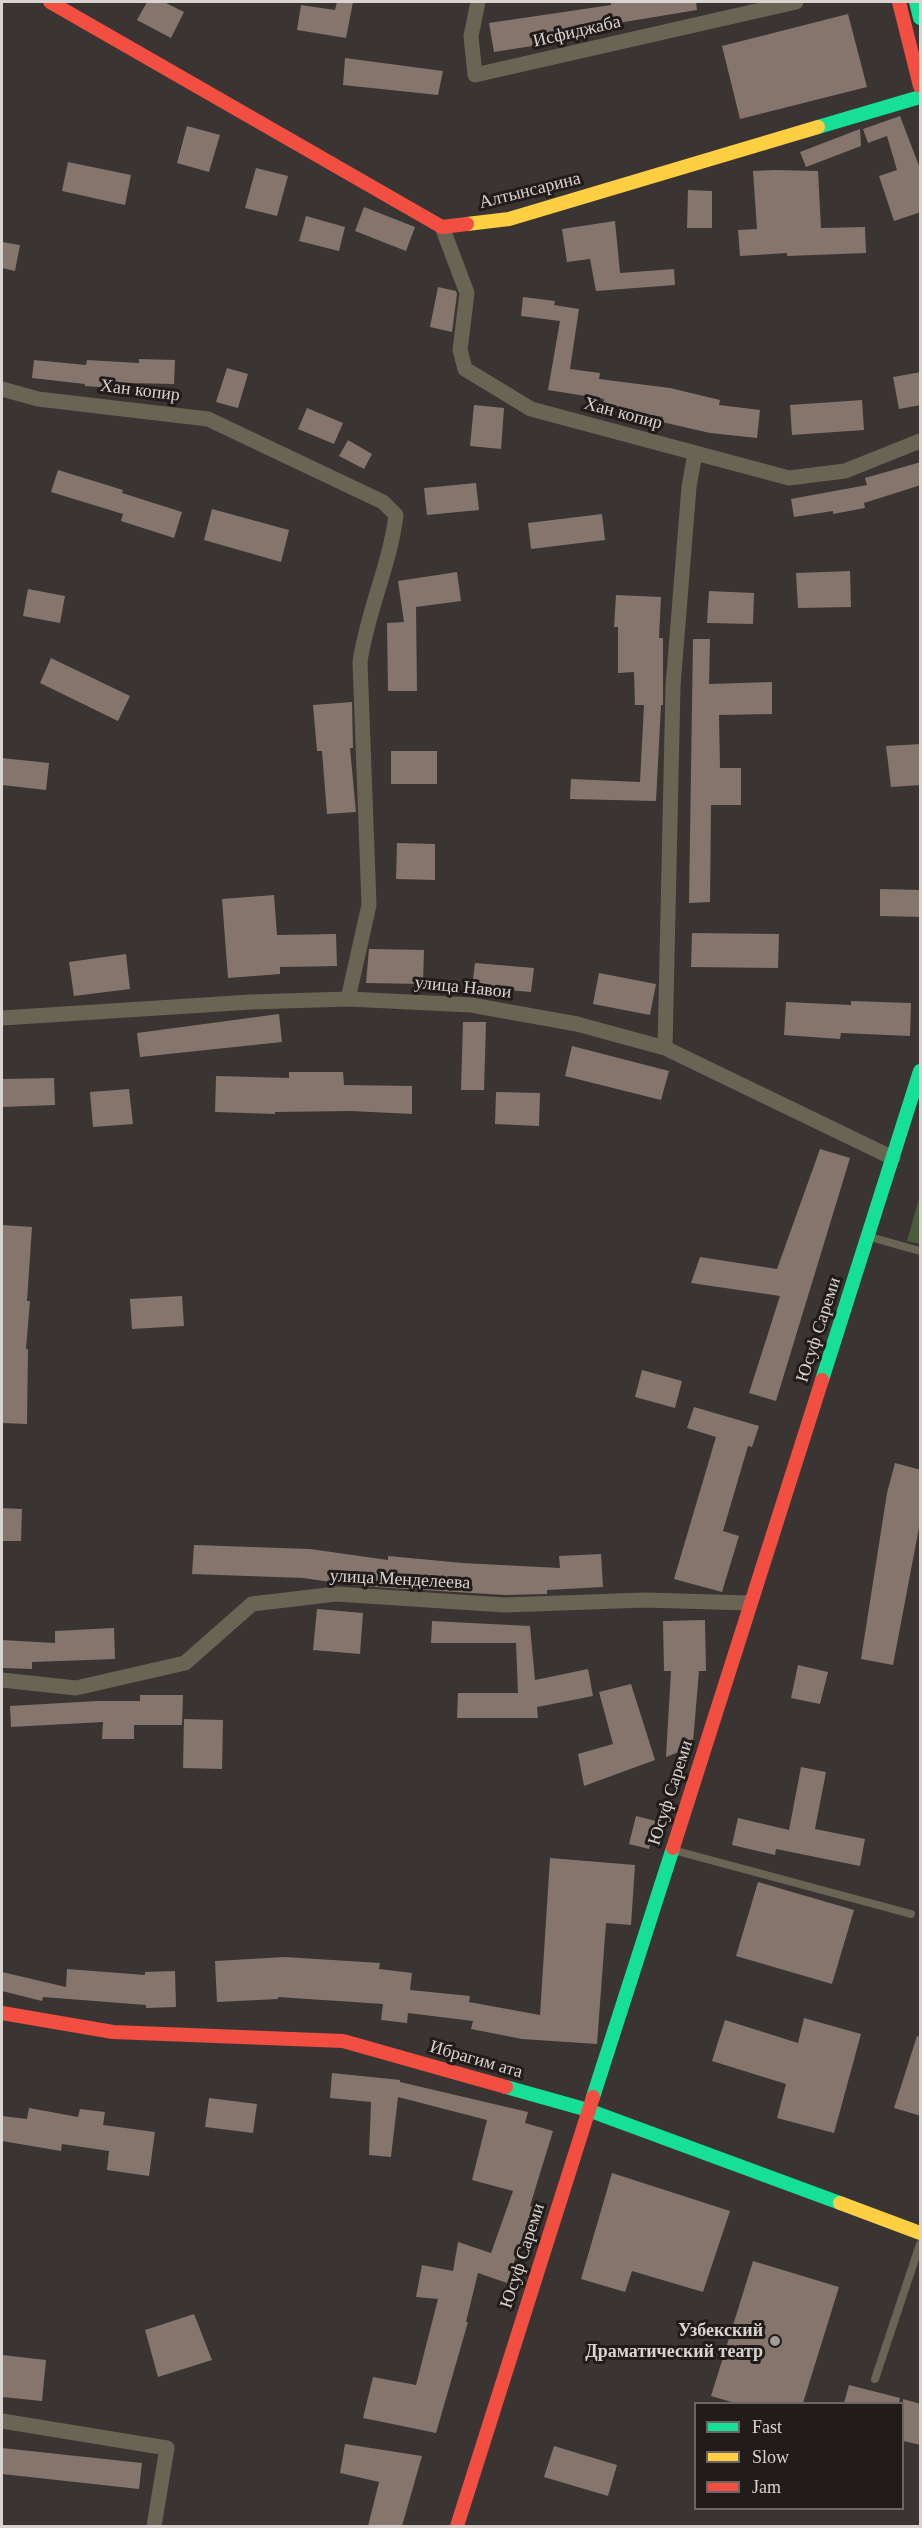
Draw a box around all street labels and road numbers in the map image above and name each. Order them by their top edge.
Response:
street label: Исфиджаба [531,11,623,53]
street label: Алтынсарина [477,168,583,214]
street label: Хан копир [99,375,181,407]
street label: Хан копир [581,393,665,435]
street label: улица Навои [414,972,512,1004]
street label: Юсуф Сареми [792,1275,846,1385]
street label: улица Менделеева [329,1566,471,1594]
street label: Юсуф Сареми [644,1738,698,1848]
street label: Ибрагим ата [427,2036,525,2084]
street label: Юсуф Сареми [496,2201,550,2311]

